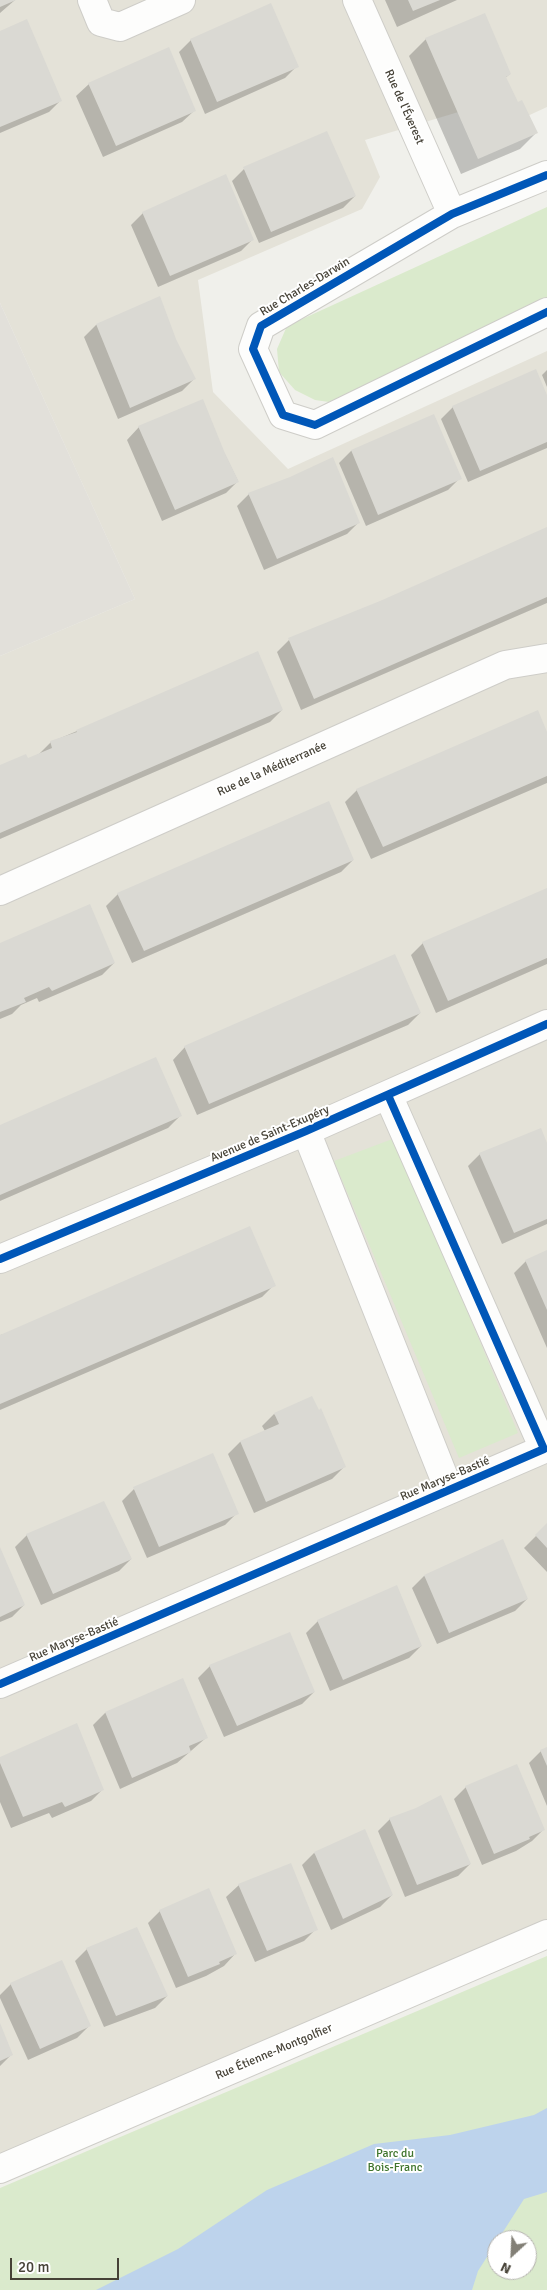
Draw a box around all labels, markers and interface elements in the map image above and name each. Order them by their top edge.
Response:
street label: Rue de l'Éverest [381,67,427,147]
street label: Rue Charles-Darwin [257,254,353,320]
street label: Rue de la Méditerranée [215,738,329,800]
street label: Avenue de Saint-Exupéry [208,1102,332,1166]
street label: Rue Maryse-Bastié [398,1454,492,1504]
street label: Rue Maryse-Bastié [27,1615,121,1665]
street label: Rue Étienne-Montgolfier [213,2021,335,2083]
park label: Parc du Bois-Franc [368,2147,422,2175]
north arrow [487,2230,537,2280]
scale bar [12,2248,121,2280]
text: 20 m [18,2258,49,2276]
text: N [498,2258,514,2278]

